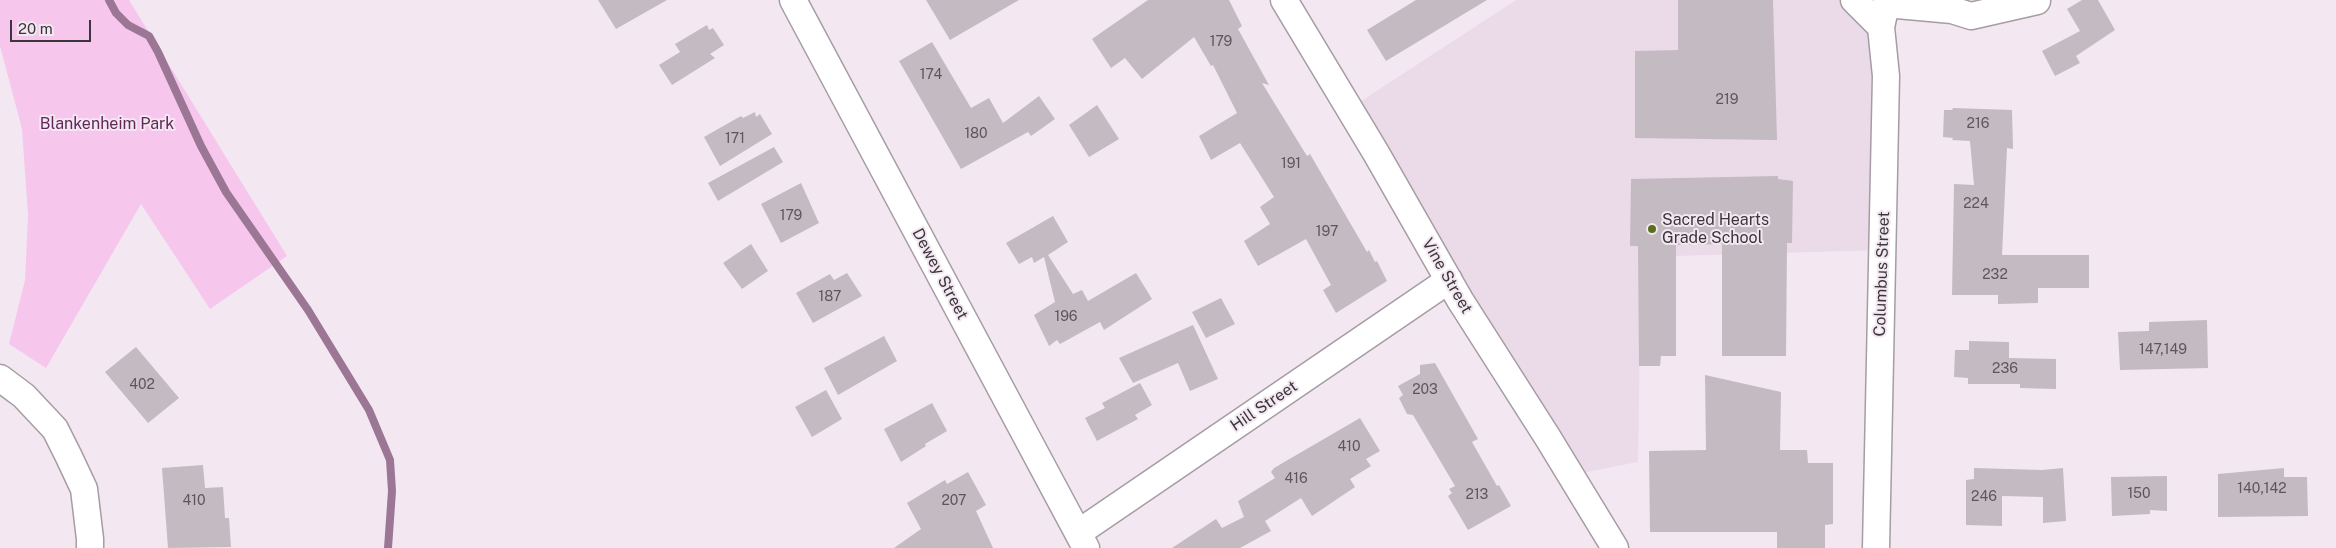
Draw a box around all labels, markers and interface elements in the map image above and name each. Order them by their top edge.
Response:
scale bar [12,10,94,42]
text: 20 m [18,20,53,37]
house number: 179 [1210,34,1232,50]
house number: 174 [920,67,942,83]
house number: 219 [1716,92,1738,108]
park label: Blankenheim Park [40,114,174,134]
house number: 216 [1967,116,1989,132]
house number: 180 [964,126,988,142]
house number: 171 [725,131,745,147]
house number: 191 [1281,156,1301,172]
house number: 224 [1963,196,1989,212]
house number: 179 [780,208,802,224]
place label: Sacred Hearts Grade School [1662,210,1769,248]
street label: Columbus Street [1870,211,1894,337]
marker: Sacred Hearts Grade School [1646,223,1658,235]
house number: 197 [1316,224,1338,240]
street label: Dewey Street [908,225,972,323]
street label: Vine Street [1418,235,1476,317]
house number: 232 [1982,267,2008,283]
house number: 187 [819,289,841,305]
house number: 196 [1054,309,1078,325]
house number: 147,149 [2139,342,2187,358]
house number: 236 [1992,361,2018,377]
house number: 402 [129,377,155,393]
street label: Hill Street [1227,377,1301,435]
house number: 203 [1412,382,1438,398]
house number: 410 [1337,439,1361,455]
house number: 416 [1284,471,1308,487]
house number: 140,142 [2237,481,2287,497]
house number: 150 [2127,486,2151,502]
house number: 213 [1466,487,1488,503]
house number: 246 [1971,489,1997,505]
house number: 410 [182,493,206,509]
house number: 207 [941,493,967,509]

